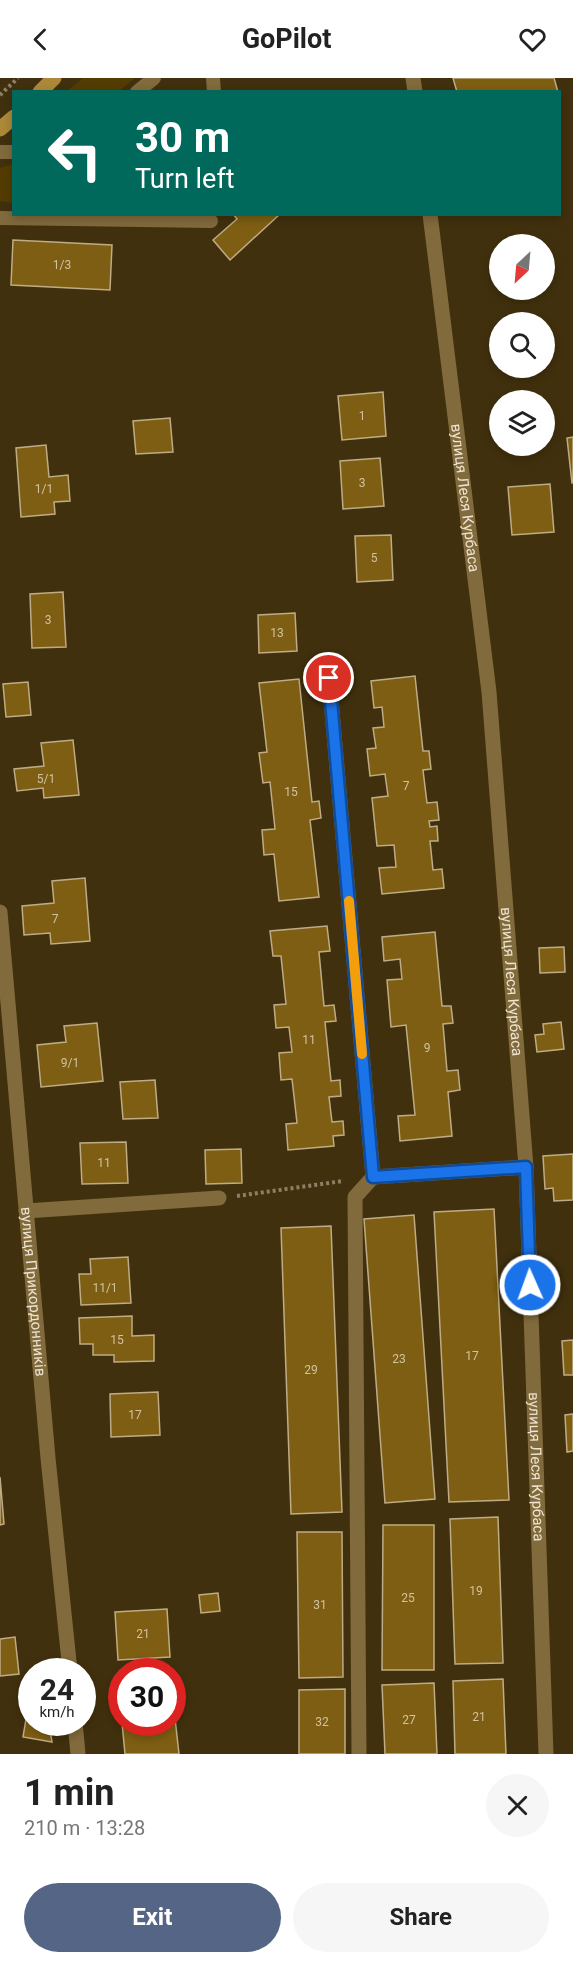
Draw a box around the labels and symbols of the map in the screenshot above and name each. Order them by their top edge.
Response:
north arrow [489,234,555,300]
house number: 1/3 [53,258,71,272]
house number: 1 [359,409,365,423]
street label: вулиця Леся Курбаса [447,423,483,573]
house number: 3 [359,476,365,490]
house number: 1/1 [35,482,53,496]
house number: 5 [371,551,378,565]
house number: 3 [45,613,51,627]
house number: 13 [270,626,284,640]
pin [303,652,354,703]
house number: 5/1 [37,772,55,786]
house number: 7 [403,779,410,793]
house number: 15 [284,785,298,799]
street label: вулиця Леся Курбаса [497,906,526,1057]
house number: 7 [52,912,59,926]
house number: 11 [302,1033,316,1047]
house number: 9 [424,1041,430,1055]
house number: 9/1 [61,1056,79,1070]
house number: 11 [97,1156,111,1170]
street label: вулиця Прикордонників [17,1206,50,1377]
position arrow [498,1253,562,1317]
house number: 11/1 [92,1281,118,1295]
house number: 15 [110,1333,124,1347]
house number: 17 [465,1349,479,1363]
house number: 23 [392,1352,406,1366]
house number: 29 [304,1363,318,1377]
street label: вулиця Леся Курбаса [525,1392,548,1542]
house number: 17 [128,1408,142,1422]
house number: 19 [469,1584,483,1598]
house number: 25 [401,1591,415,1605]
house number: 31 [313,1598,327,1612]
house number: 21 [136,1627,150,1641]
speed limit sign: 30 [108,1658,186,1736]
house number: 21 [472,1710,486,1724]
house number: 27 [402,1713,416,1727]
house number: 32 [315,1715,329,1729]

